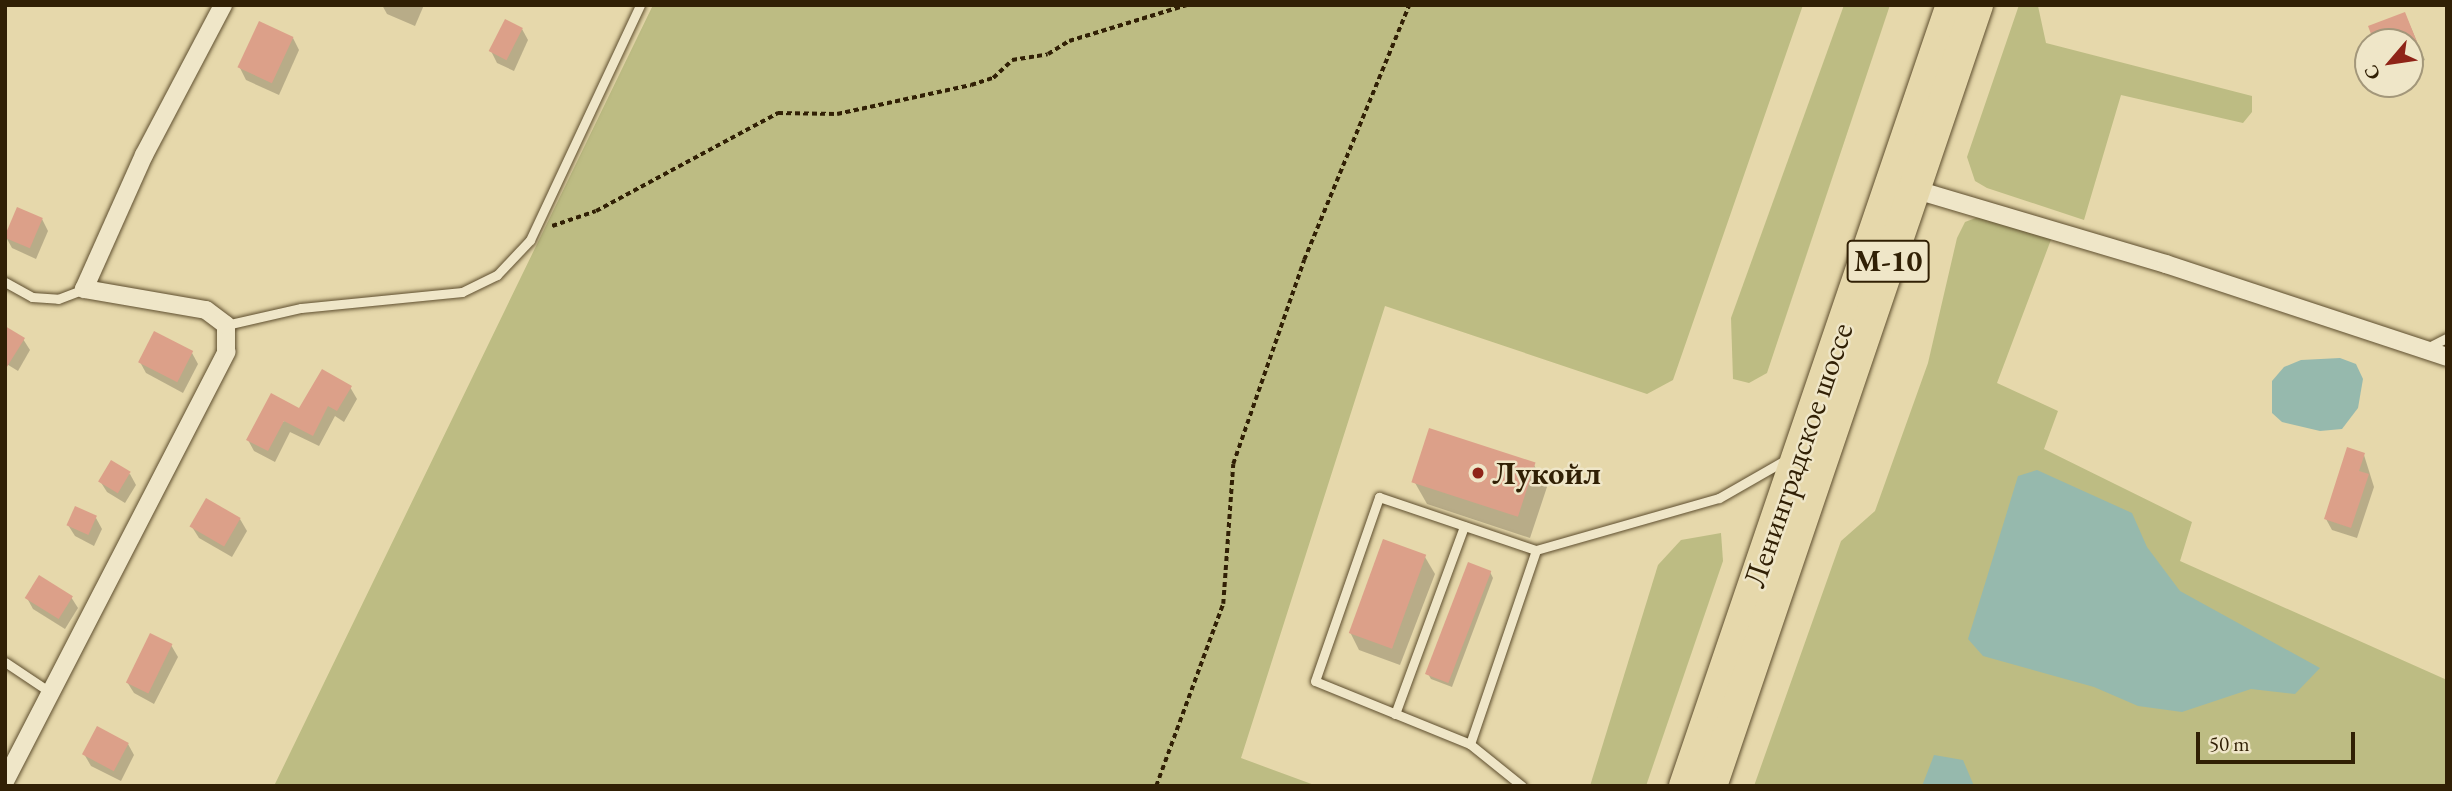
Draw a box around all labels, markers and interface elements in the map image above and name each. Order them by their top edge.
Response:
north arrow [2354,28,2424,98]
text: С [2358,61,2386,84]
road number: М-10 [1846,234,1930,288]
street label: Ленинградское шоссе [1735,318,1861,592]
place label: Лукойл [1492,454,1601,492]
marker: Лукойл [1470,465,1486,481]
scale bar [2200,718,2359,762]
text: 50 m [2209,730,2250,757]

